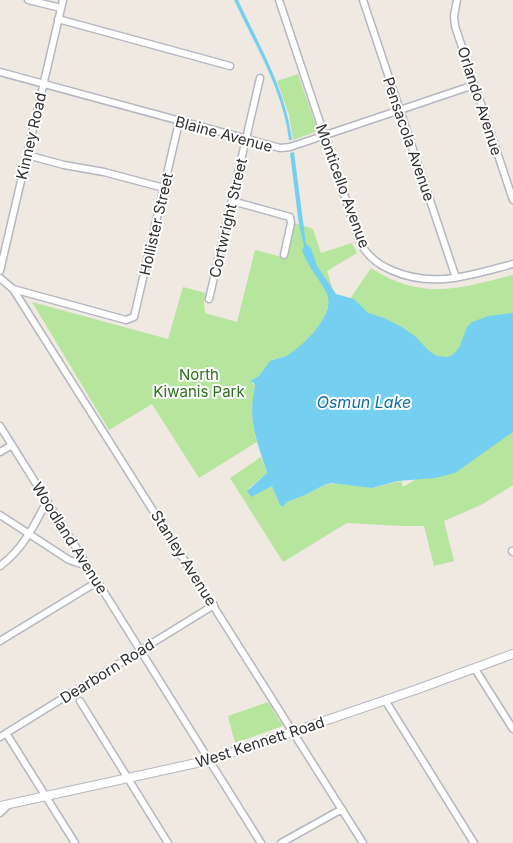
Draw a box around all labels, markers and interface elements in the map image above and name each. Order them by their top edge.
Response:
street label: Orlando Avenue [453,44,507,158]
street label: Pensacola Avenue [379,74,439,204]
street label: Kinney Road [12,91,50,181]
street label: Blaine Avenue [173,112,275,156]
street label: Monticello Avenue [312,121,374,251]
street label: Cortwright Street [205,156,251,280]
street label: Hollister Street [135,171,177,277]
park label: North Kiwanis Park [153,365,245,401]
water label: Osmun Lake [317,392,411,412]
street label: Woodland Avenue [28,479,112,597]
street label: Stanley Avenue [147,507,221,609]
street label: Dearborn Road [56,635,158,707]
street label: West Kennett Road [193,712,327,772]

